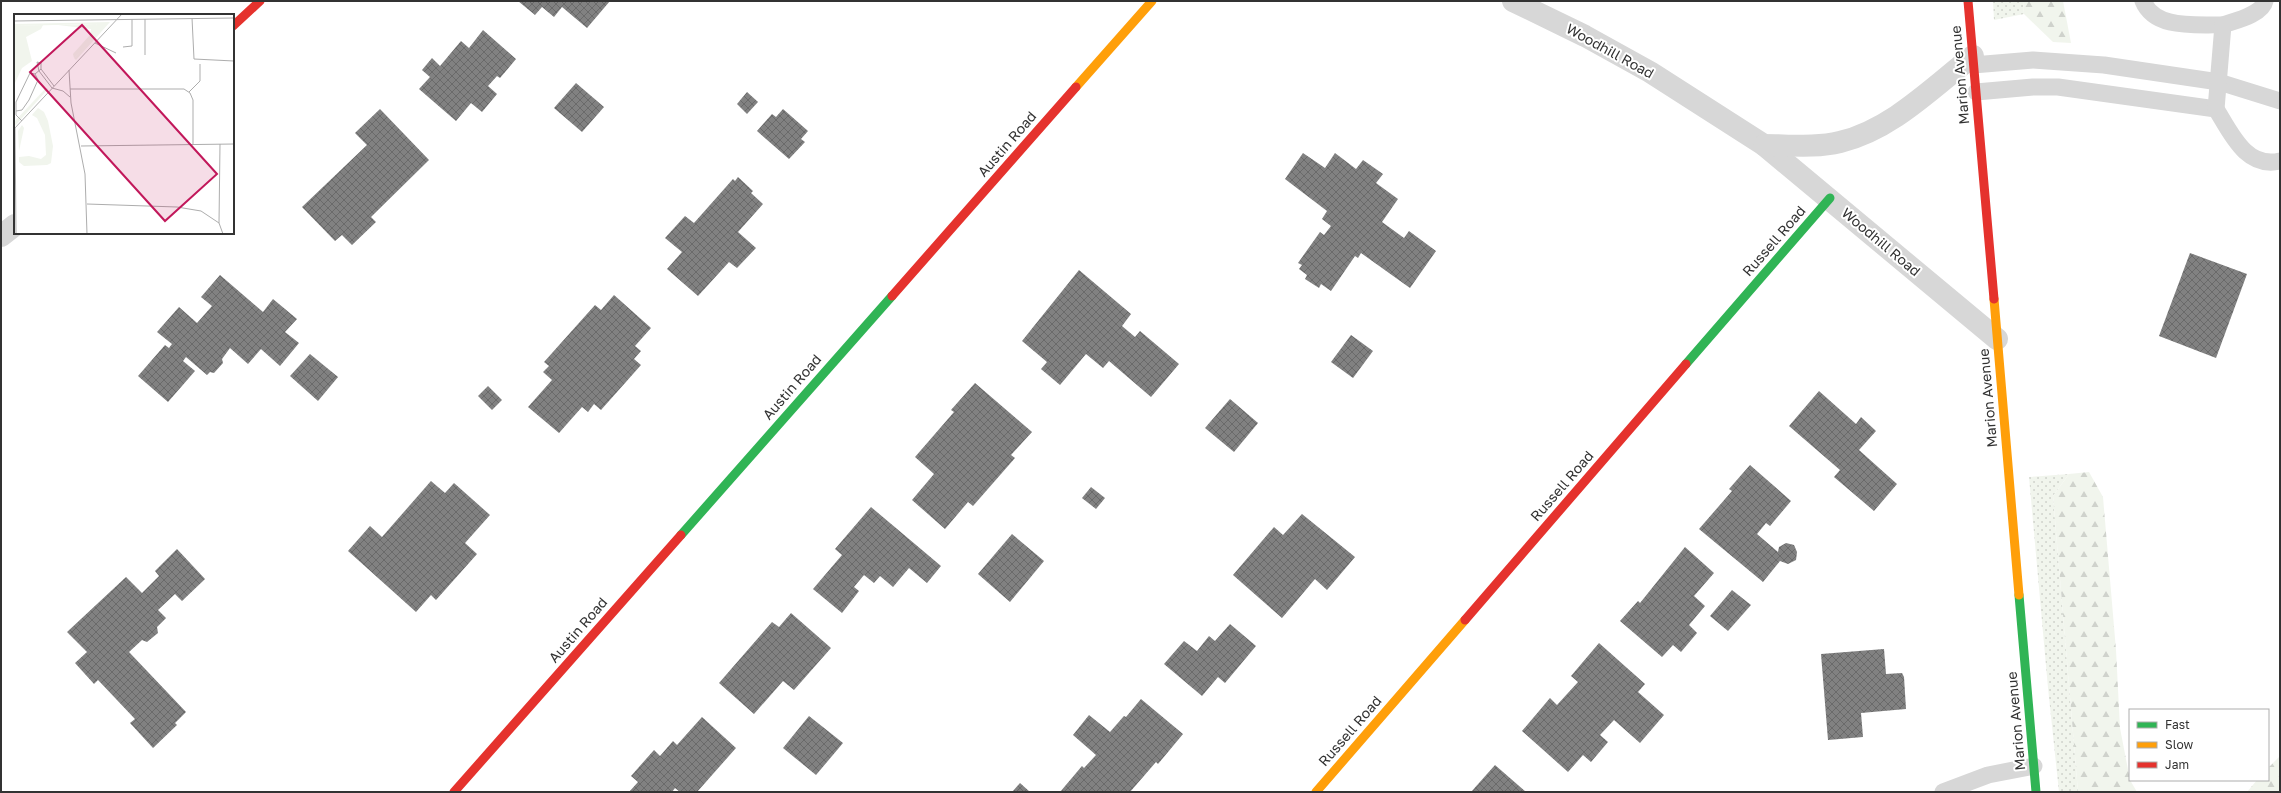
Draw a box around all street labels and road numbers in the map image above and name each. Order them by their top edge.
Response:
street label: Woodhill Road [1564,20,1657,82]
street label: Marion Avenue [1947,25,1972,125]
street label: Austin Road [974,108,1040,180]
street label: Russell Road [1739,202,1809,279]
street label: Woodhill Road [1839,204,1924,279]
street label: Marion Avenue [1975,348,2000,448]
street label: Austin Road [759,351,825,423]
street label: Russell Road [1527,447,1597,524]
street label: Austin Road [545,594,611,666]
street label: Marion Avenue [2003,671,2028,771]
street label: Russell Road [1315,692,1385,769]

